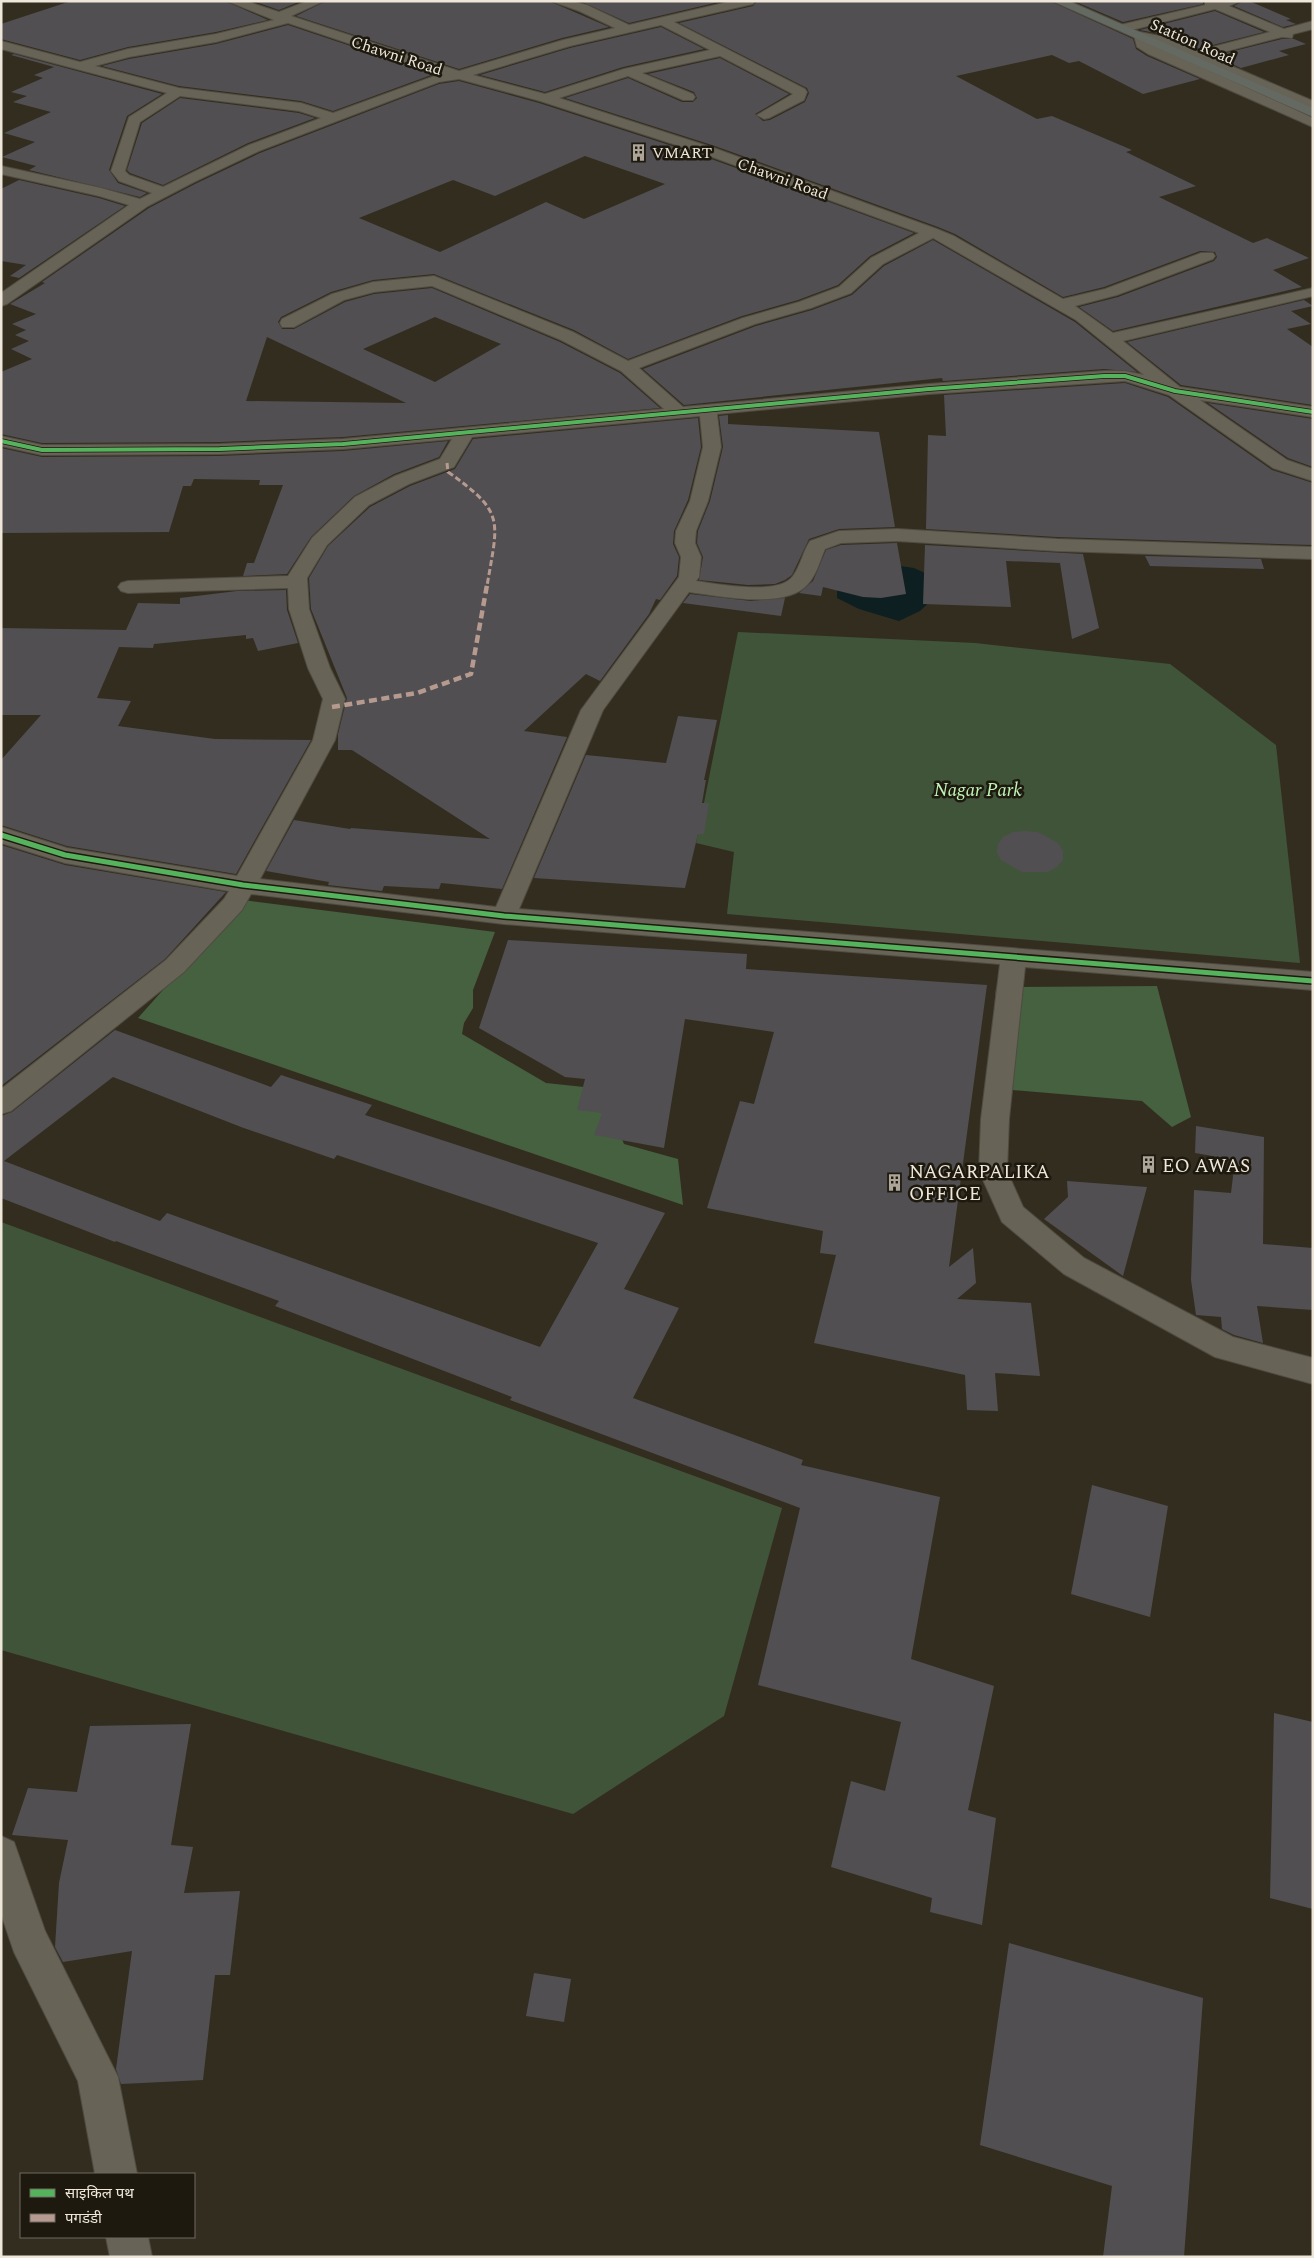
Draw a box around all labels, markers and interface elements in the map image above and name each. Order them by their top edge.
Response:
street label: Station Road [1146,12,1239,71]
street label: Chawni Road [348,30,446,82]
place label: VMART [652,141,713,165]
building icon: VMART [628,142,648,162]
street label: Chawni Road [734,151,831,206]
park label: Nagar Park [934,776,1022,805]
place label: EO AWAS [1162,1152,1250,1181]
building icon: EO AWAS [1138,1155,1158,1175]
place label: NAGARPALIKA OFFICE [909,1158,1050,1209]
building icon: NAGARPALIKA OFFICE [885,1172,905,1192]
legend [20,2173,195,2238]
text: साइकिल पथ [65,2182,134,2205]
text: पगडंडी [65,2207,103,2230]

